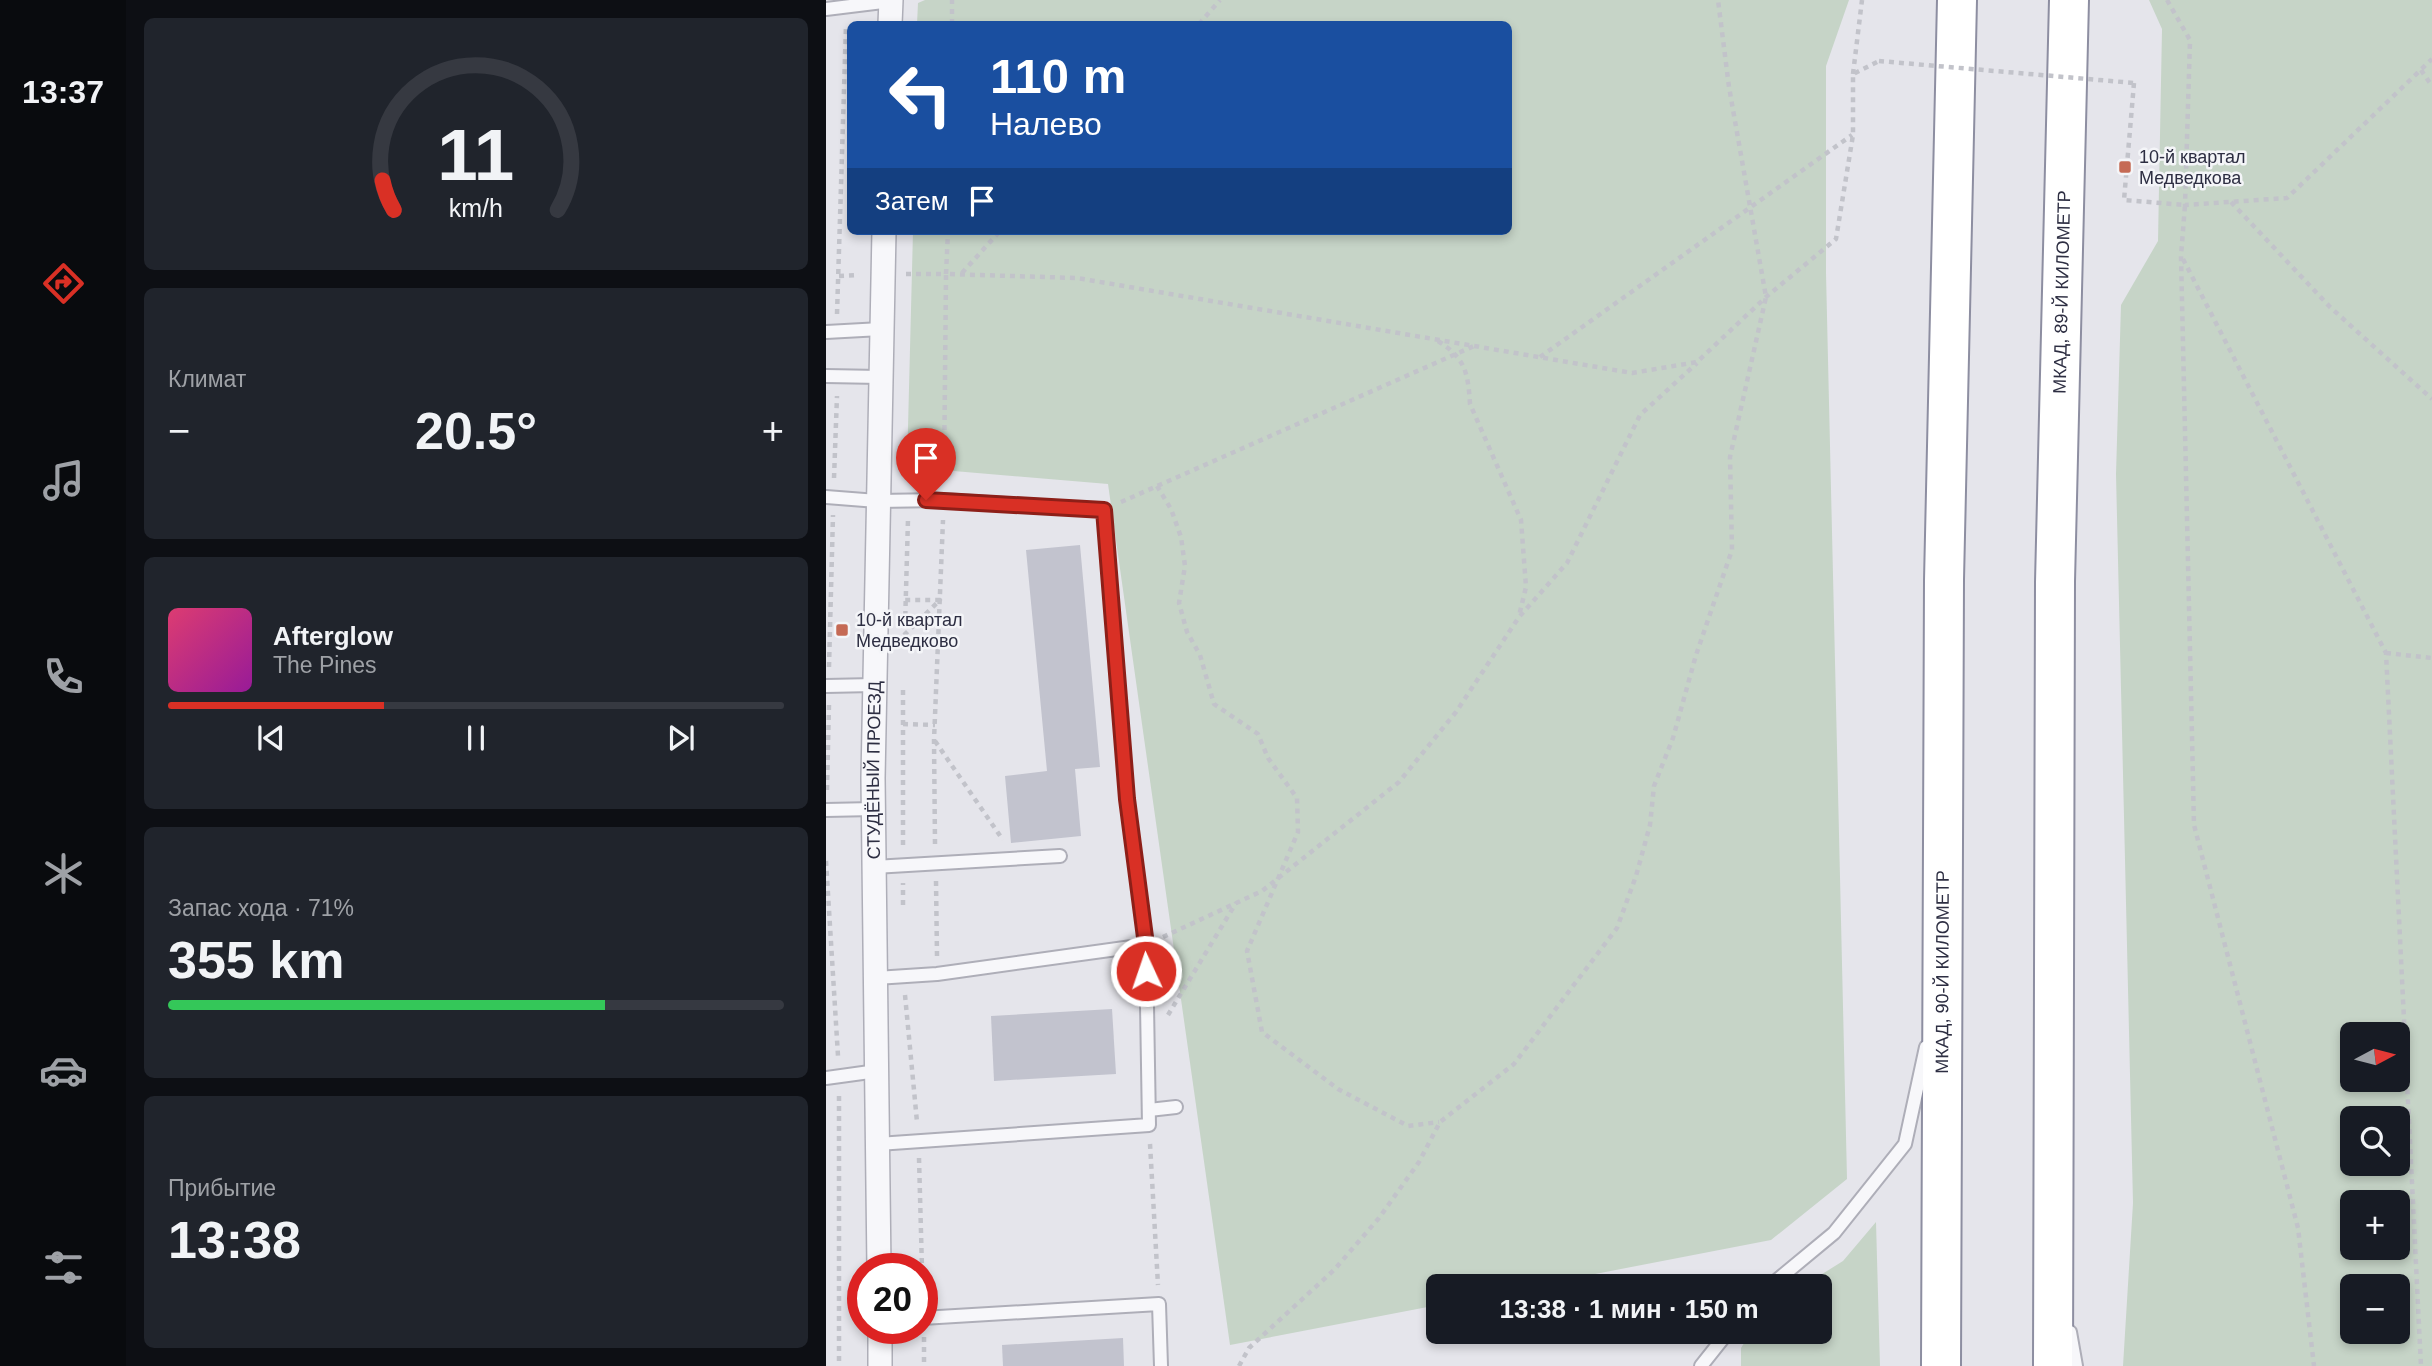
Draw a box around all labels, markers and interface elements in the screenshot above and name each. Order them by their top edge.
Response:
icon: left [875,49,966,140]
text: 110 m [990,49,1126,103]
text: 13:37 [22,74,104,110]
text: Налево [990,106,1102,142]
text: 11 [438,114,514,195]
place label: 10-й квартал Медведкова [2139,147,2246,188]
marker: 10-й квартал Медведкова [2117,159,2133,175]
icon: arrive [963,182,1001,220]
text: Затем [875,186,949,216]
street label: МКАД, 89-Й КИЛОМЕТР [2050,190,2074,394]
text: km/h [449,194,503,222]
icon: directions [39,259,88,308]
text: Климат [168,366,246,392]
text: 20.5° [415,402,537,460]
text: − [168,410,190,452]
text: + [762,410,784,452]
pin [896,428,956,500]
icon: arrive [907,439,945,477]
icon: music [39,456,88,505]
place label: 10-й квартал Медведково [856,610,963,651]
text: Afterglow [273,621,393,651]
marker: 10-й квартал Медведково [834,622,850,638]
icon: phone [39,652,88,701]
text: The Pines [273,652,377,678]
street label: СТУДЁНЫЙ ПРОЕЗД [862,681,885,859]
icon: previous [252,719,290,757]
icon: pause [457,719,495,757]
icon: next [662,719,700,757]
icon: climate [39,849,88,898]
street label: МКАД, 90-Й КИЛОМЕТР [1931,870,1953,1074]
text: Запас хода · 71% [168,895,354,921]
text: 355 km [168,931,344,989]
position arrow [1109,934,1183,1008]
north arrow [2340,1022,2410,1092]
map controls [2340,1022,2410,1344]
icon: car [39,1046,88,1095]
button: search [2340,1106,2410,1176]
text: Прибытие [168,1175,276,1201]
button: + [2340,1190,2410,1260]
text: 13:38 [168,1211,301,1269]
icon: filters [39,1243,88,1292]
speed limit sign: 20 [847,1253,938,1344]
button: − [2340,1274,2410,1344]
text: 13:38 · 1 мин · 150 m [1499,1294,1759,1324]

